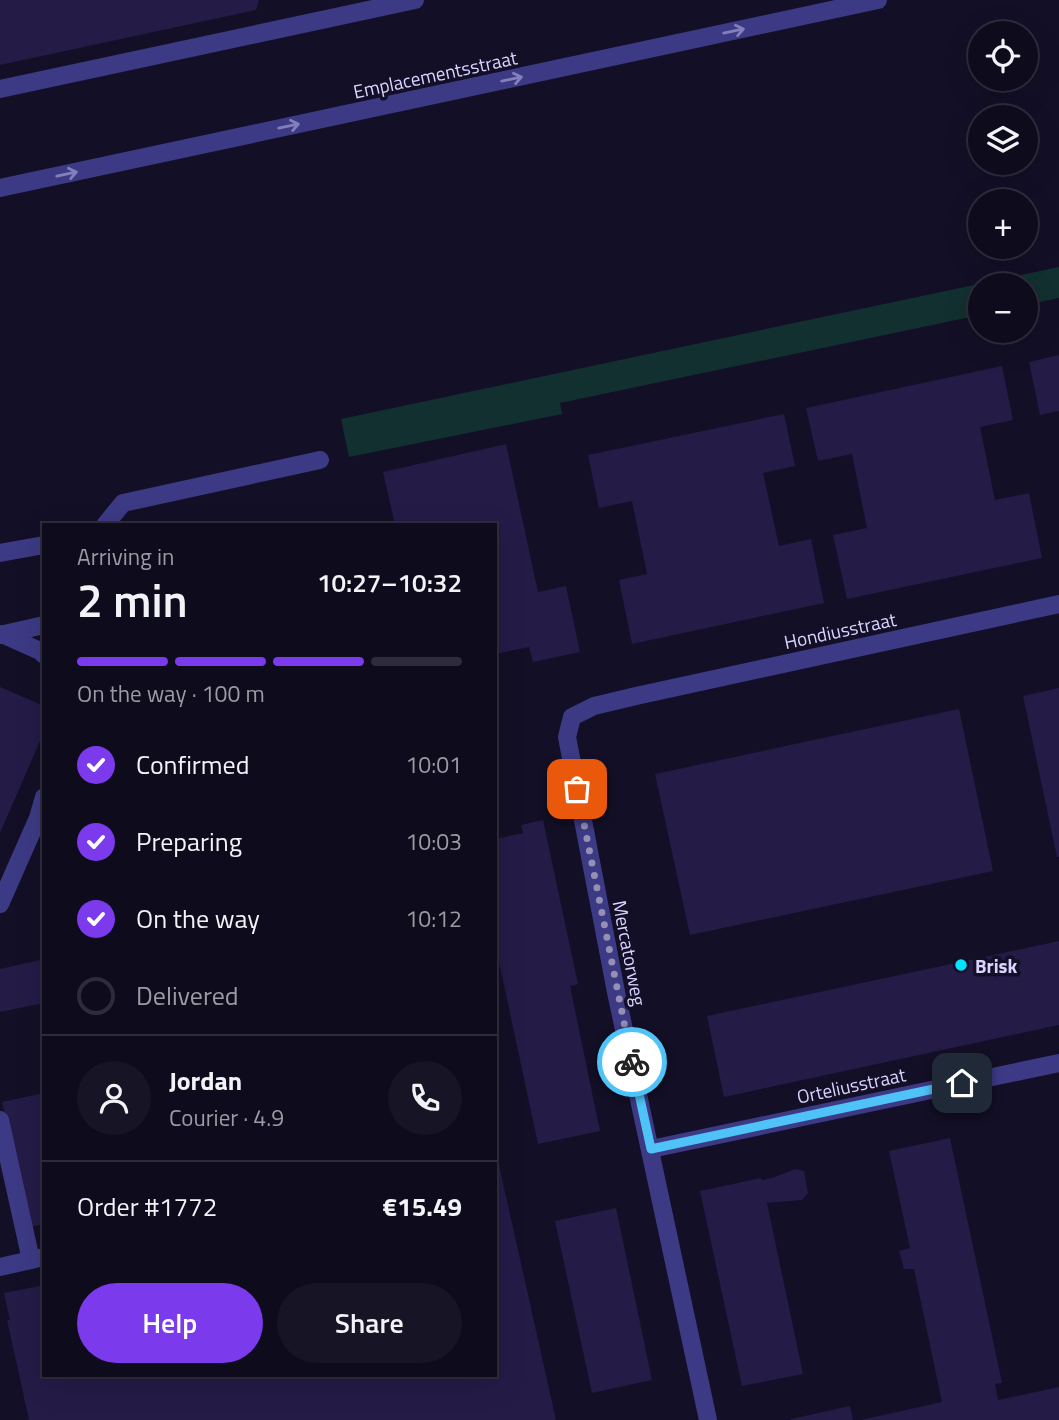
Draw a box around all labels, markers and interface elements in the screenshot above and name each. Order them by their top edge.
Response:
map controls [968,21,1038,343]
button: locate [968,21,1038,91]
one-way arrow [722,23,745,37]
street label: Emplacementsstraat [350,42,520,106]
one-way arrow [500,71,523,85]
button: layers [968,105,1038,175]
one-way arrow [277,119,300,133]
one-way arrow [55,167,78,181]
button: + [968,189,1038,259]
button: − [968,273,1038,343]
text: Arriving in [77,539,174,574]
text: 10:27–10:32 [317,563,462,602]
text: 2 min [77,565,188,635]
street label: Hondiusstraat [781,604,899,656]
text: On the way · 100 m [77,676,265,711]
text: Confirmed [136,745,250,784]
icon: check [77,746,115,784]
text: 10:01 [405,747,462,782]
pin [547,759,607,819]
icon: bag [558,770,596,808]
text: Preparing [136,822,242,861]
icon: check [77,823,115,861]
text: 10:03 [405,824,462,859]
street label: Mercatorweg [606,898,654,1008]
text: On the way [136,899,260,938]
icon: check [77,900,115,938]
text: 10:12 [405,901,462,936]
place label: Brisk [975,951,1018,980]
marker: Brisk [953,957,969,973]
text: Delivered [136,976,239,1015]
courier [597,1027,667,1097]
icon: bike [613,1043,651,1081]
pin [932,1053,992,1113]
street label: Orteliusstraat [794,1059,908,1111]
button: person [77,1061,151,1135]
text: Jordan [169,1061,242,1100]
button: phone [388,1061,462,1135]
icon: home [943,1064,981,1102]
text: Courier · 4.9 [169,1100,284,1135]
text: Order #1772 [77,1187,217,1226]
text: €15.49 [383,1187,462,1226]
button: Help [77,1283,263,1363]
button: Share [277,1283,462,1363]

